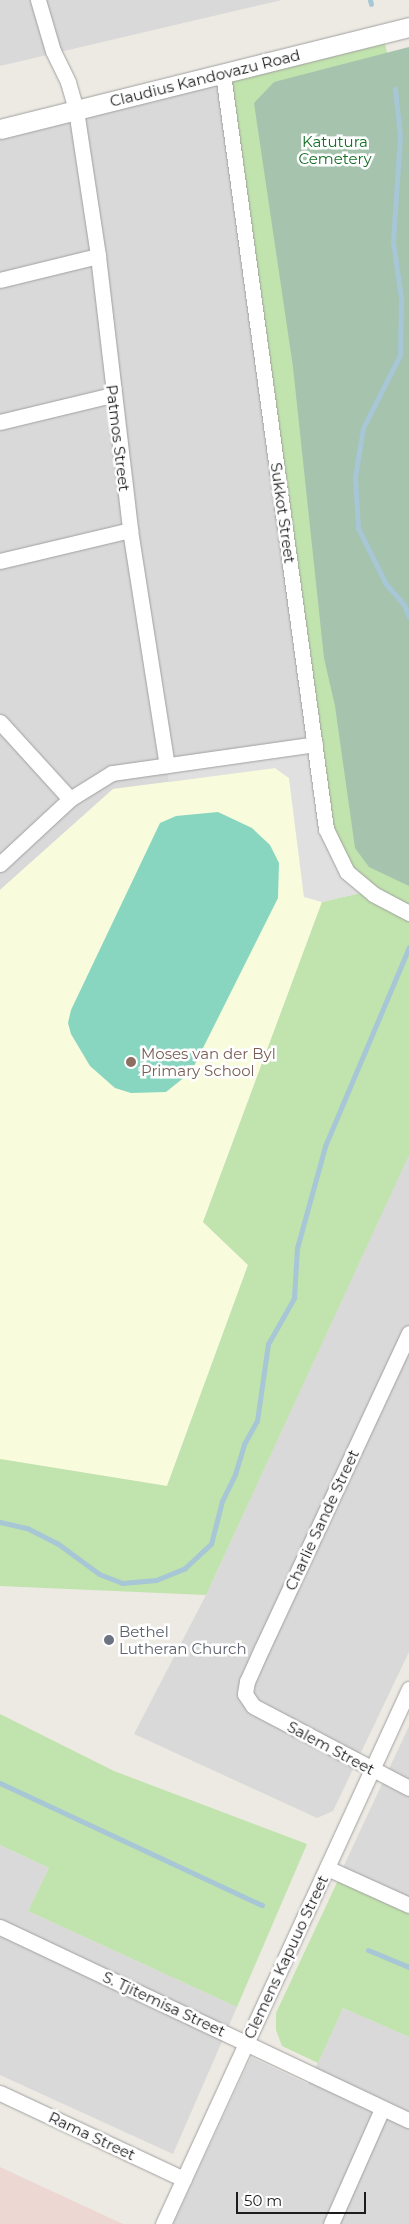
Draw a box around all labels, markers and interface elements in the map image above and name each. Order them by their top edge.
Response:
street label: Claudius Kandovazu Road [108,46,302,110]
park label: Katutura Cemetery [298,132,372,167]
street label: Patmos Street [103,384,133,492]
street label: Sukkot Street [267,461,299,565]
place label: Moses van der Byl Primary School [141,1044,276,1079]
marker: Moses van der Byl Primary School [125,1056,137,1068]
street label: Charlie Sande Street [281,1447,363,1593]
place label: Bethel Lutheran Church [119,1622,247,1657]
marker: Bethel Lutheran Church [103,1634,115,1646]
street label: Salem Street [284,1717,378,1779]
street label: Clemens Kapuuo Street [240,1872,332,2042]
street label: S. Tjitemisa Street [100,1968,228,2040]
street label: Rama Street [46,2108,138,2164]
scale bar [239,2182,369,2214]
text: 50 m [244,2191,282,2210]

